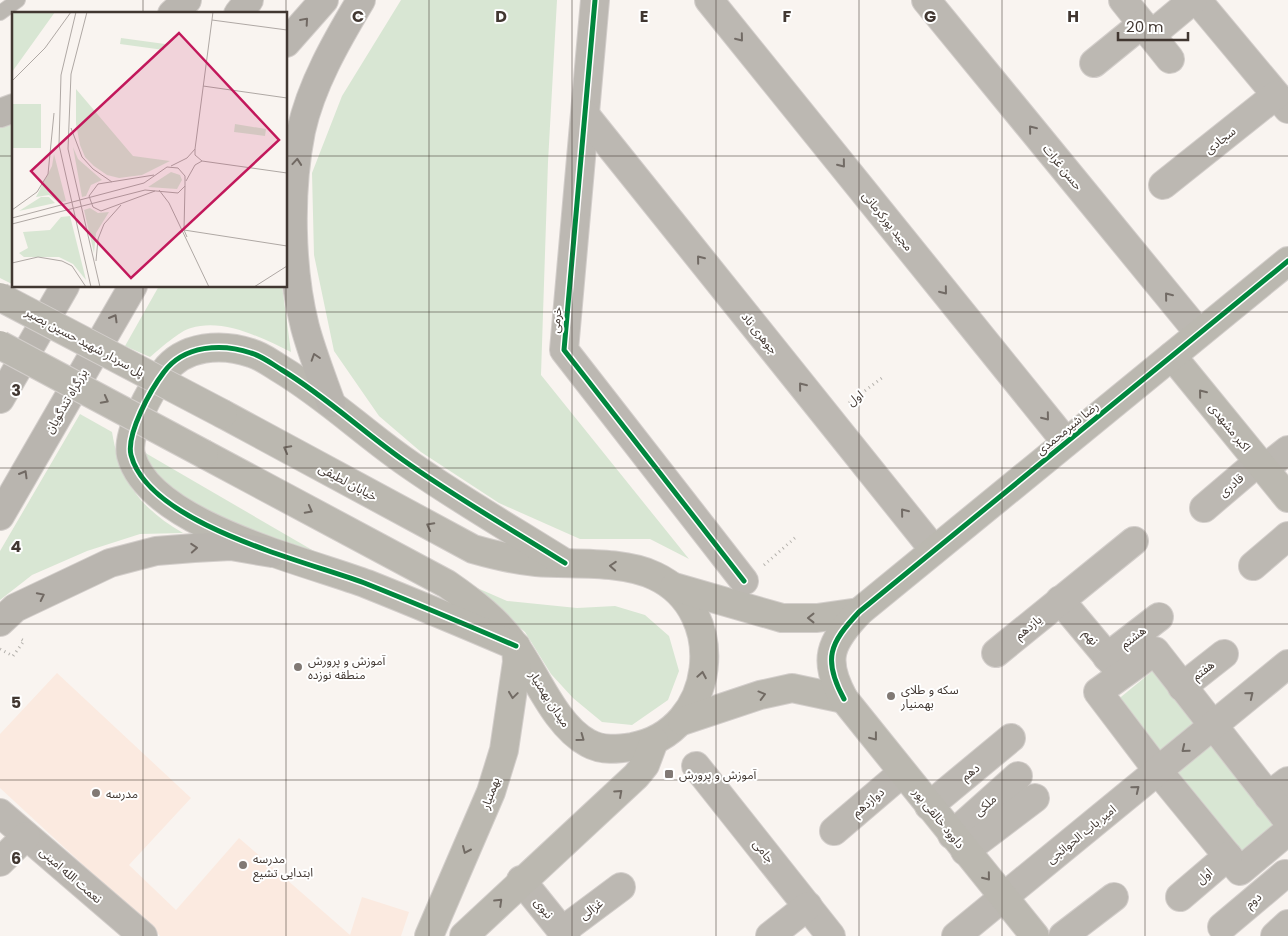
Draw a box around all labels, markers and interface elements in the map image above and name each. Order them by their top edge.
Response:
text: C [352,5,364,28]
text: D [495,5,507,28]
text: E [640,5,648,28]
text: F [783,5,792,28]
text: G [924,5,936,28]
text: H [1067,5,1079,28]
scale bar [1118,10,1188,42]
inset map [12,12,288,288]
text: 20 m [1126,16,1164,37]
one-way arrow [299,18,308,27]
one-way arrow [734,32,742,41]
street label: سجادی [1201,122,1239,158]
one-way arrow [1029,126,1038,135]
street label: حسن غرات [1039,140,1087,194]
one-way arrow [291,158,302,166]
one-way arrow [837,159,846,168]
street label: مجید پورکرمانی [859,188,917,254]
one-way arrow [697,256,705,265]
one-way arrow [939,285,947,294]
one-way arrow [1165,292,1174,301]
street label: پل سردار شهید حسین بصیر [22,303,148,381]
street label: خرمی [546,306,566,334]
street label: جوهری ناد [738,309,782,357]
one-way arrow [108,314,118,323]
one-way arrow [311,353,321,362]
street label: بزرگراه تندگویان [41,365,91,437]
text: 3 [11,379,21,402]
one-way arrow [798,382,807,391]
street label: اول [843,386,867,410]
one-way arrow [1199,390,1207,399]
one-way arrow [100,394,109,404]
street label: رضا شیرمحمدی [1032,397,1102,459]
street label: اکبر مشهدی [1205,399,1255,455]
one-way arrow [1041,411,1049,420]
one-way arrow [283,445,292,455]
street label: خیابان لطیفی [316,459,380,505]
street label: قادری [1215,469,1247,501]
one-way arrow [18,470,28,479]
one-way arrow [303,504,312,514]
one-way arrow [901,509,909,518]
one-way arrow [426,522,435,532]
text: 4 [11,535,22,558]
one-way arrow [190,543,198,554]
one-way arrow [609,561,617,572]
one-way arrow [35,592,44,602]
street label: یازدهم [1011,611,1046,644]
one-way arrow [806,613,814,623]
street label: هشتم [1117,622,1150,653]
street label: نهم [1079,625,1103,649]
place label: آموزش و پرورش منطقه نوزده [308,652,386,683]
street label: هفتم [1188,656,1218,685]
marker: آموزش و پرورش منطقه نوزده [292,661,304,673]
street label: میدان بهمنیار [525,667,575,731]
one-way arrow [697,671,707,680]
place label: سکه و طلای بهمنیار [900,681,959,712]
one-way arrow [757,690,766,701]
marker: سکه و طلای بهمنیار [885,690,897,702]
text: 5 [11,691,21,714]
one-way arrow [508,691,519,699]
one-way arrow [1245,692,1254,701]
one-way arrow [868,731,876,740]
one-way arrow [575,732,584,741]
one-way arrow [1182,743,1191,751]
street label: دهم [957,759,984,785]
place label: آموزش و پرورش [679,766,757,783]
marker: آموزش و پرورش [663,768,675,780]
street label: بهمنیار [476,775,504,812]
street label: دوازدهم [848,783,889,821]
street label: داوود خالقی پور [909,783,969,852]
place label: مدرسه [106,785,138,802]
one-way arrow [1130,786,1139,794]
marker: مدرسه [90,787,102,799]
one-way arrow [613,790,622,799]
street label: ملکی [970,790,1000,820]
street label: امیر باب الحوائجی [1043,800,1120,867]
street label: جامی [749,836,779,866]
street label: نعمت الله امینی [36,843,106,907]
one-way arrow [462,845,473,854]
text: 6 [11,847,21,870]
place label: مدرسه ابتدایی تشیع [253,850,313,882]
marker: مدرسه ابتدایی تشیع [237,859,249,871]
street label: اول [1192,864,1216,888]
one-way arrow [981,871,989,880]
street label: دوم [1241,888,1266,913]
street label: نبوی [530,894,558,922]
street label: غزالی [576,895,606,923]
one-way arrow [493,899,502,908]

